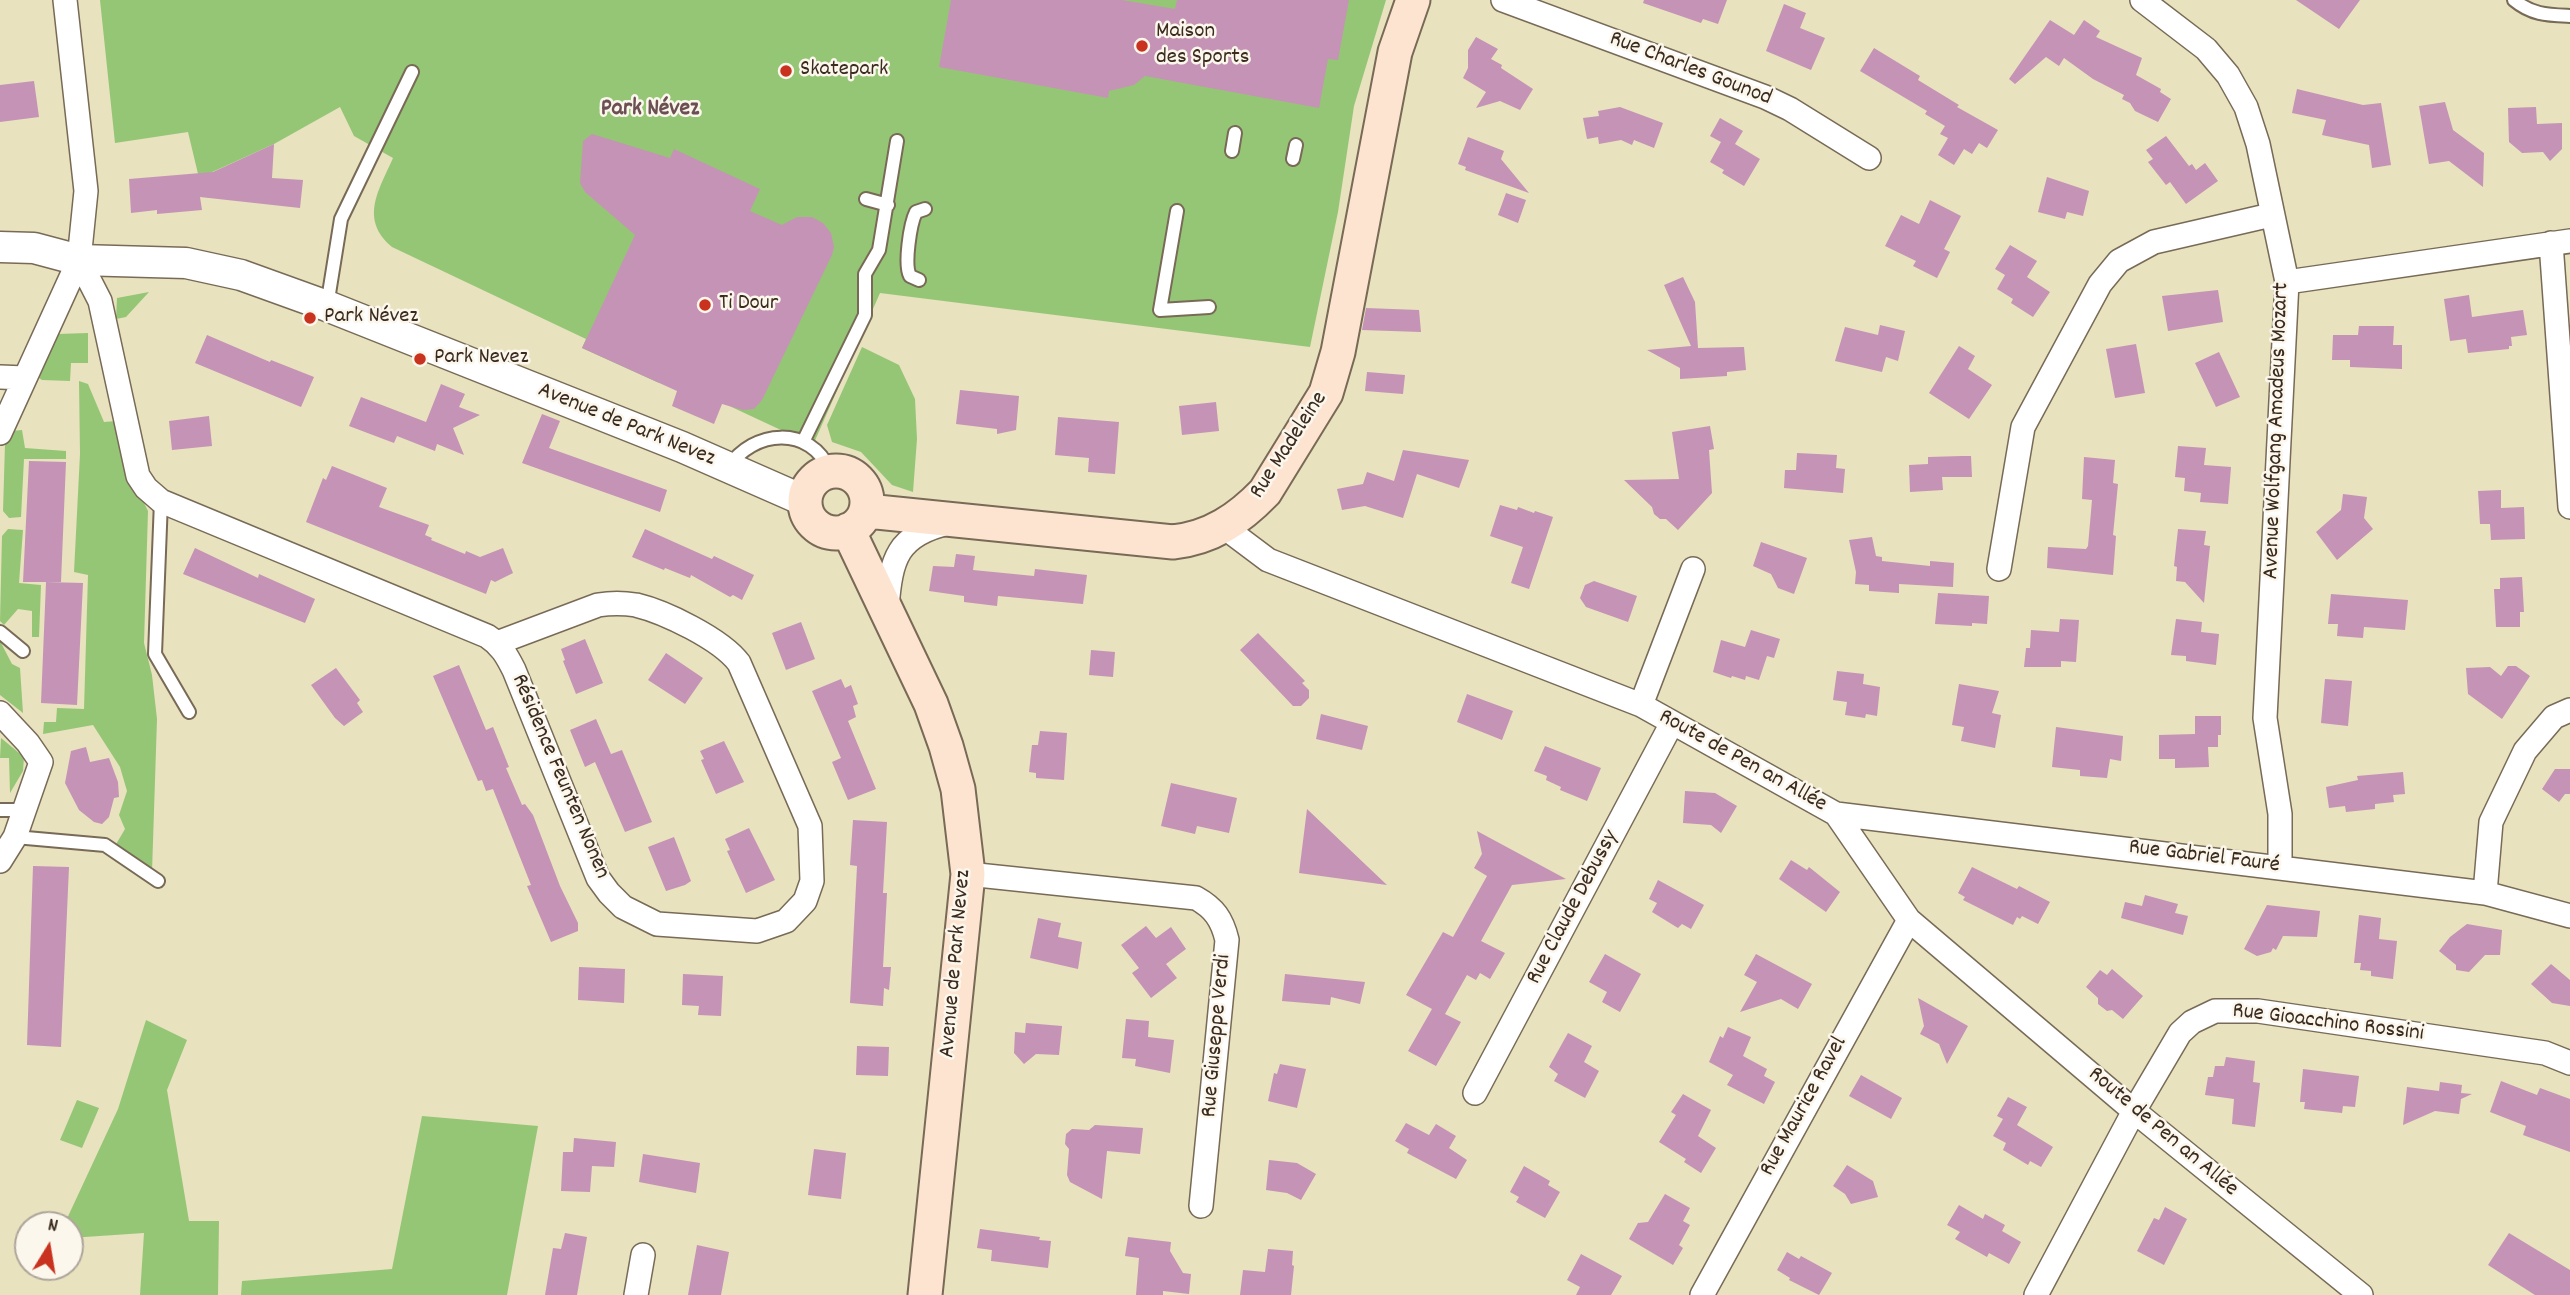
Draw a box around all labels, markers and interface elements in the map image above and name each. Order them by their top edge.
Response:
place label: Maison des Sports [1156,19,1250,73]
street label: Rue Charles Gounod [1605,26,1775,114]
marker: Maison des Sports [1134,38,1150,54]
place label: Skatepark [800,57,888,85]
marker: Skatepark [778,63,794,79]
district label: Park Névez [601,97,699,125]
street label: Avenue Wolfgang Amadeus Mozart [2259,282,2297,580]
place label: Ti Dour [719,291,778,319]
marker: Ti Dour [697,297,713,313]
place label: Park Névez [324,304,418,332]
marker: Park Névez [302,310,318,326]
place label: Park Nevez [434,345,528,373]
marker: Park Nevez [412,351,428,367]
street label: Avenue de Park Nevez [533,378,719,474]
street label: Rue Madeleine [1245,387,1335,505]
street label: Résidence Feunten Nonen [503,671,615,883]
street label: Route de Pen an Allée [1653,704,1831,820]
street label: Rue Claude Debussy [1522,826,1626,990]
street label: Rue Gabriel Fauré [2127,835,2281,881]
street label: Avenue de Park Nevez [935,869,979,1059]
street label: Rue Giuseppe Verdi [1197,953,1239,1119]
street label: Rue Gioacchino Rossini [2231,999,2425,1049]
street label: Rue Maurice Ravel [1755,1032,1855,1182]
street label: Route de Pen an Allée [2081,1062,2243,1204]
north arrow [14,1211,84,1281]
text: N [46,1213,60,1241]

